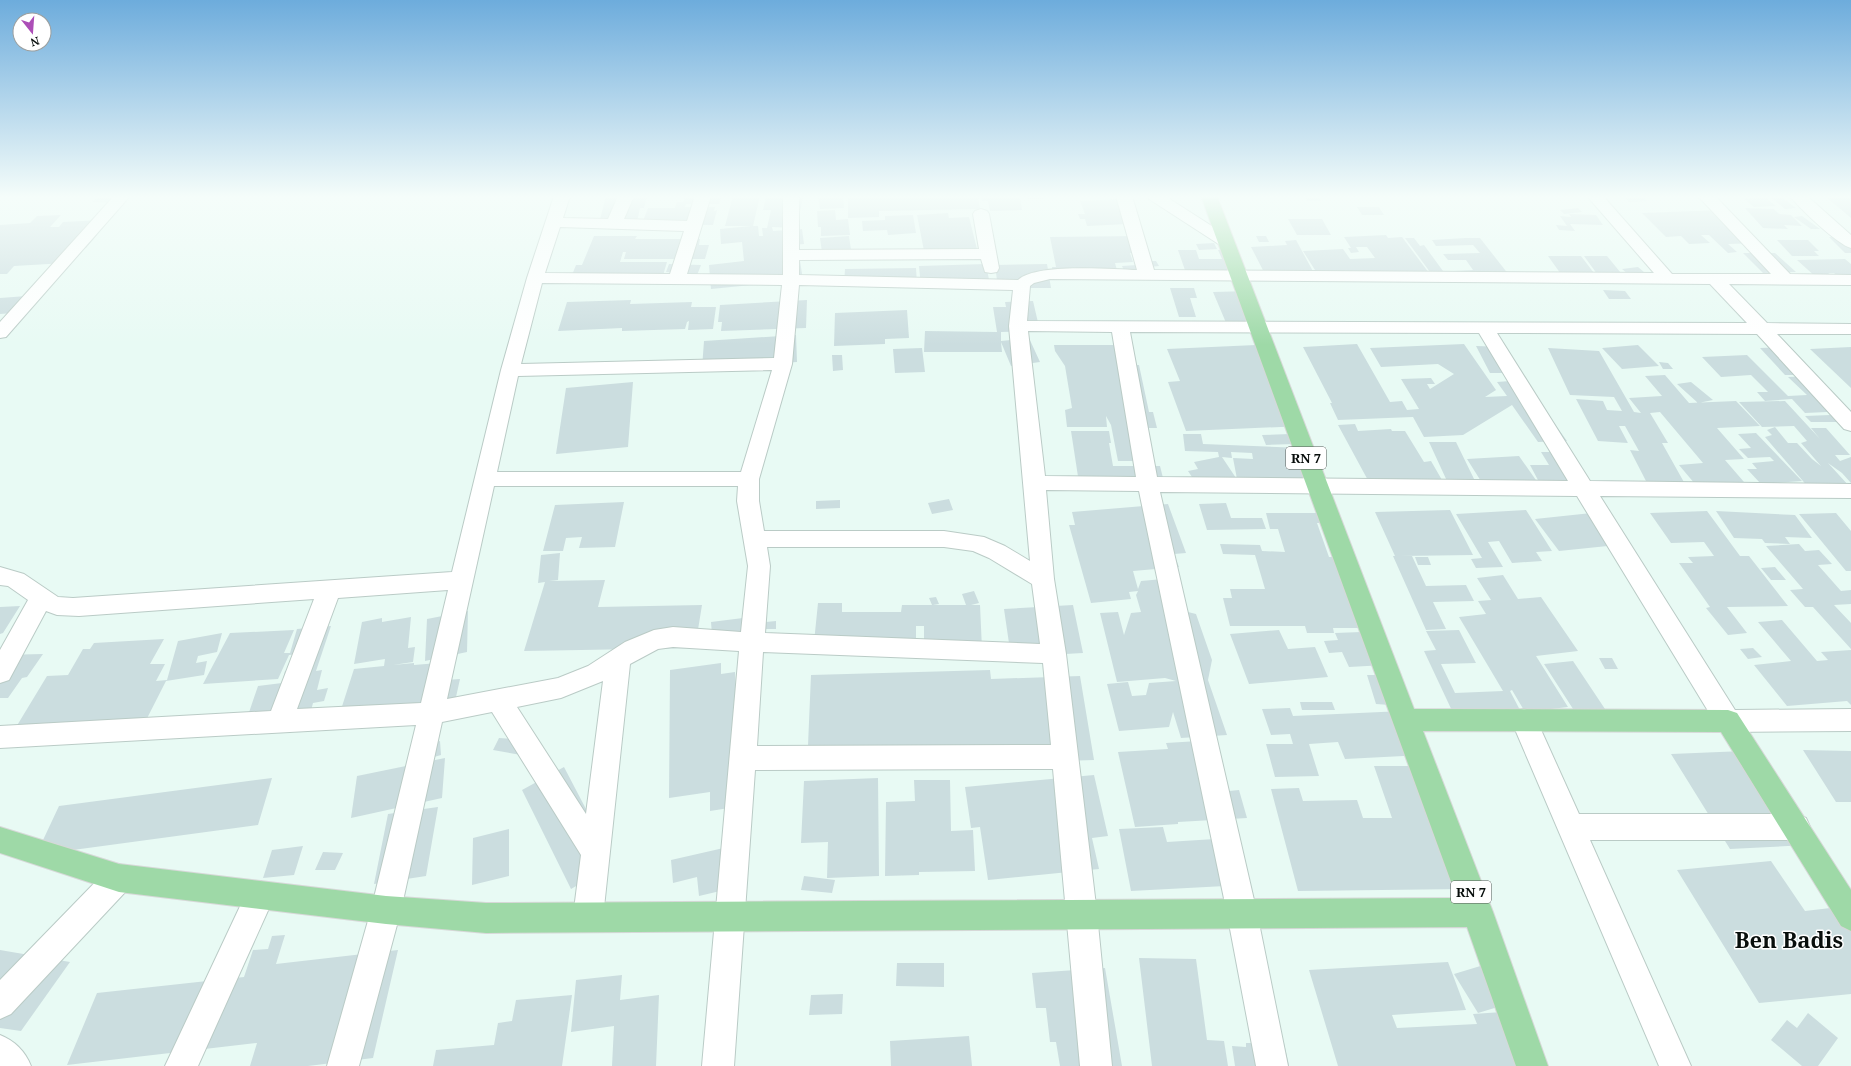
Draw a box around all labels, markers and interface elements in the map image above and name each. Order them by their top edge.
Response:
north arrow [12,12,52,52]
text: N [28,34,41,51]
road number: RN 7 [1286,447,1326,469]
road number: RN 7 [1451,881,1491,903]
district label: Ben Badis [1735,924,1843,954]

